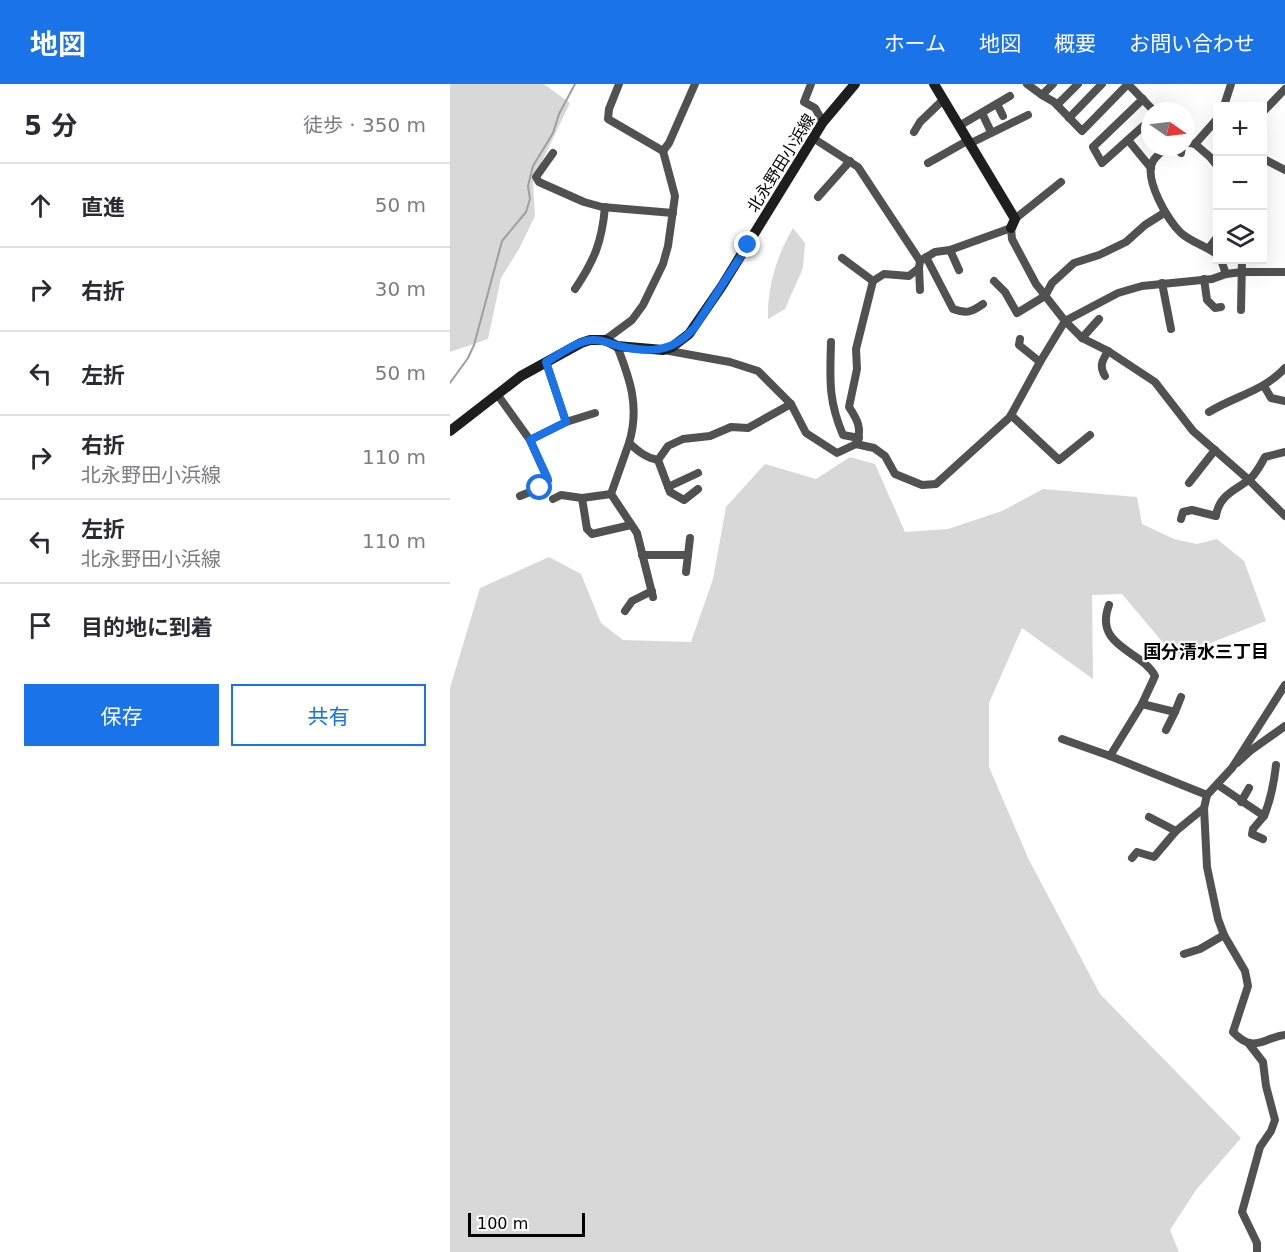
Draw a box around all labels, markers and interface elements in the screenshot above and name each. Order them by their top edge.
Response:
text: 地図 [30,28,86,61]
text: ホーム [884,32,946,56]
text: 地図 [979,32,1021,56]
text: 概要 [1054,32,1096,56]
text: お問い合わせ [1129,32,1255,56]
north arrow [1141,102,1195,156]
map controls [1213,102,1267,264]
button: + [1213,102,1267,156]
street label: 北永野田小浜線 [743,110,819,216]
text: 5 分 [24,111,77,141]
text: 徒歩 · 350 m [303,113,426,137]
button: − [1213,156,1267,210]
icon: ahead [24,189,57,222]
text: 50 m [375,193,426,217]
text: 直進 [81,195,125,220]
button: layers [1213,210,1267,264]
route end [734,231,760,257]
icon: right [24,273,57,306]
text: 30 m [375,277,426,301]
text: 右折 [81,279,125,304]
icon: left [24,357,57,390]
text: 50 m [375,361,426,385]
text: 左折 [81,363,125,388]
text: 右折 [81,433,125,458]
icon: right [24,441,57,474]
text: 110 m [362,445,426,469]
text: 北永野田小浜線 [81,463,221,487]
route start [526,474,552,500]
text: 左折 [81,517,125,542]
icon: left [24,525,57,558]
text: 110 m [362,529,426,553]
text: 北永野田小浜線 [81,547,221,571]
icon: arrive [24,609,57,642]
text: 目的地に到着 [81,615,213,640]
district label: 国分清水三丁目 [1143,641,1269,662]
button: 保存 [24,684,219,746]
button: 共有 [231,684,426,746]
scale bar [468,1210,585,1238]
text: 100 m [477,1214,528,1233]

